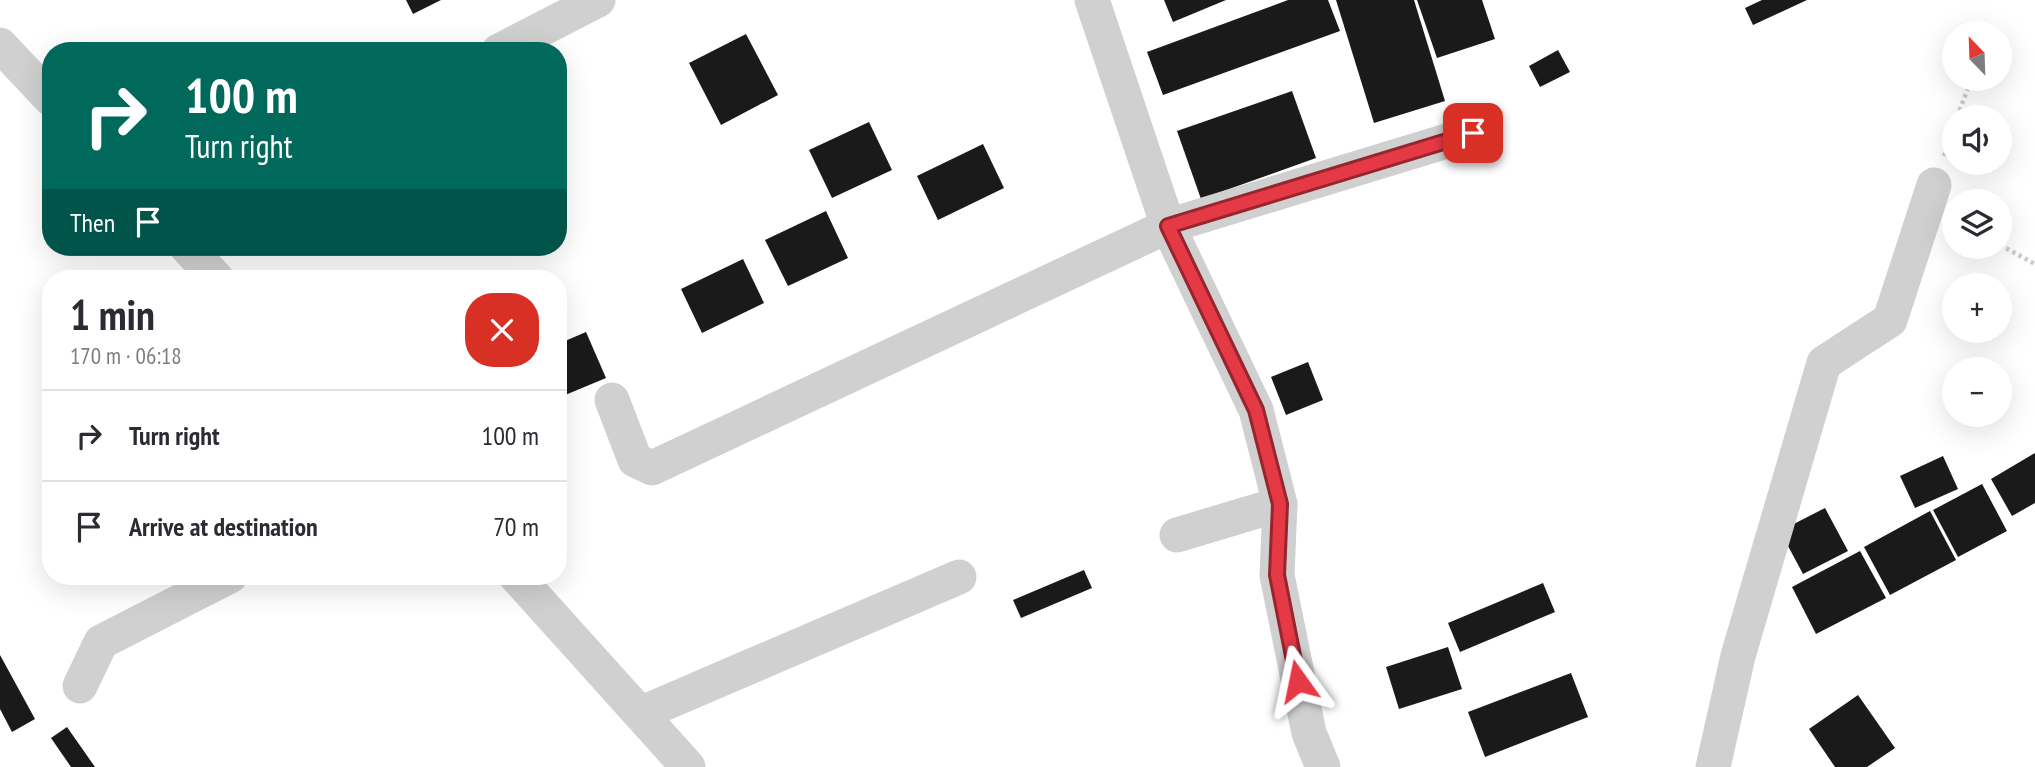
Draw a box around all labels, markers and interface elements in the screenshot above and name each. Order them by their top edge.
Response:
north arrow [1942,21,2012,91]
map controls [1942,21,2012,427]
text: 100 m [185,63,298,127]
icon: right [70,70,161,161]
pin [1443,103,1503,163]
button: sound [1942,105,2012,175]
icon: arrive [1454,114,1492,152]
text: Turn right [185,125,293,167]
button: layers [1942,189,2012,259]
icon: arrive [129,203,167,241]
text: Then [70,206,115,239]
button: + [1942,273,2012,343]
text: 1 min [70,287,155,342]
button: close [465,293,539,367]
text: 170 m · 06:18 [70,341,182,370]
button: − [1942,357,2012,427]
icon: right [70,417,108,455]
text: Turn right [129,419,220,452]
text: 100 m [481,419,539,452]
icon: arrive [70,508,108,546]
text: Arrive at destination [129,510,318,543]
text: 70 m [493,510,539,543]
position arrow [1261,644,1335,718]

